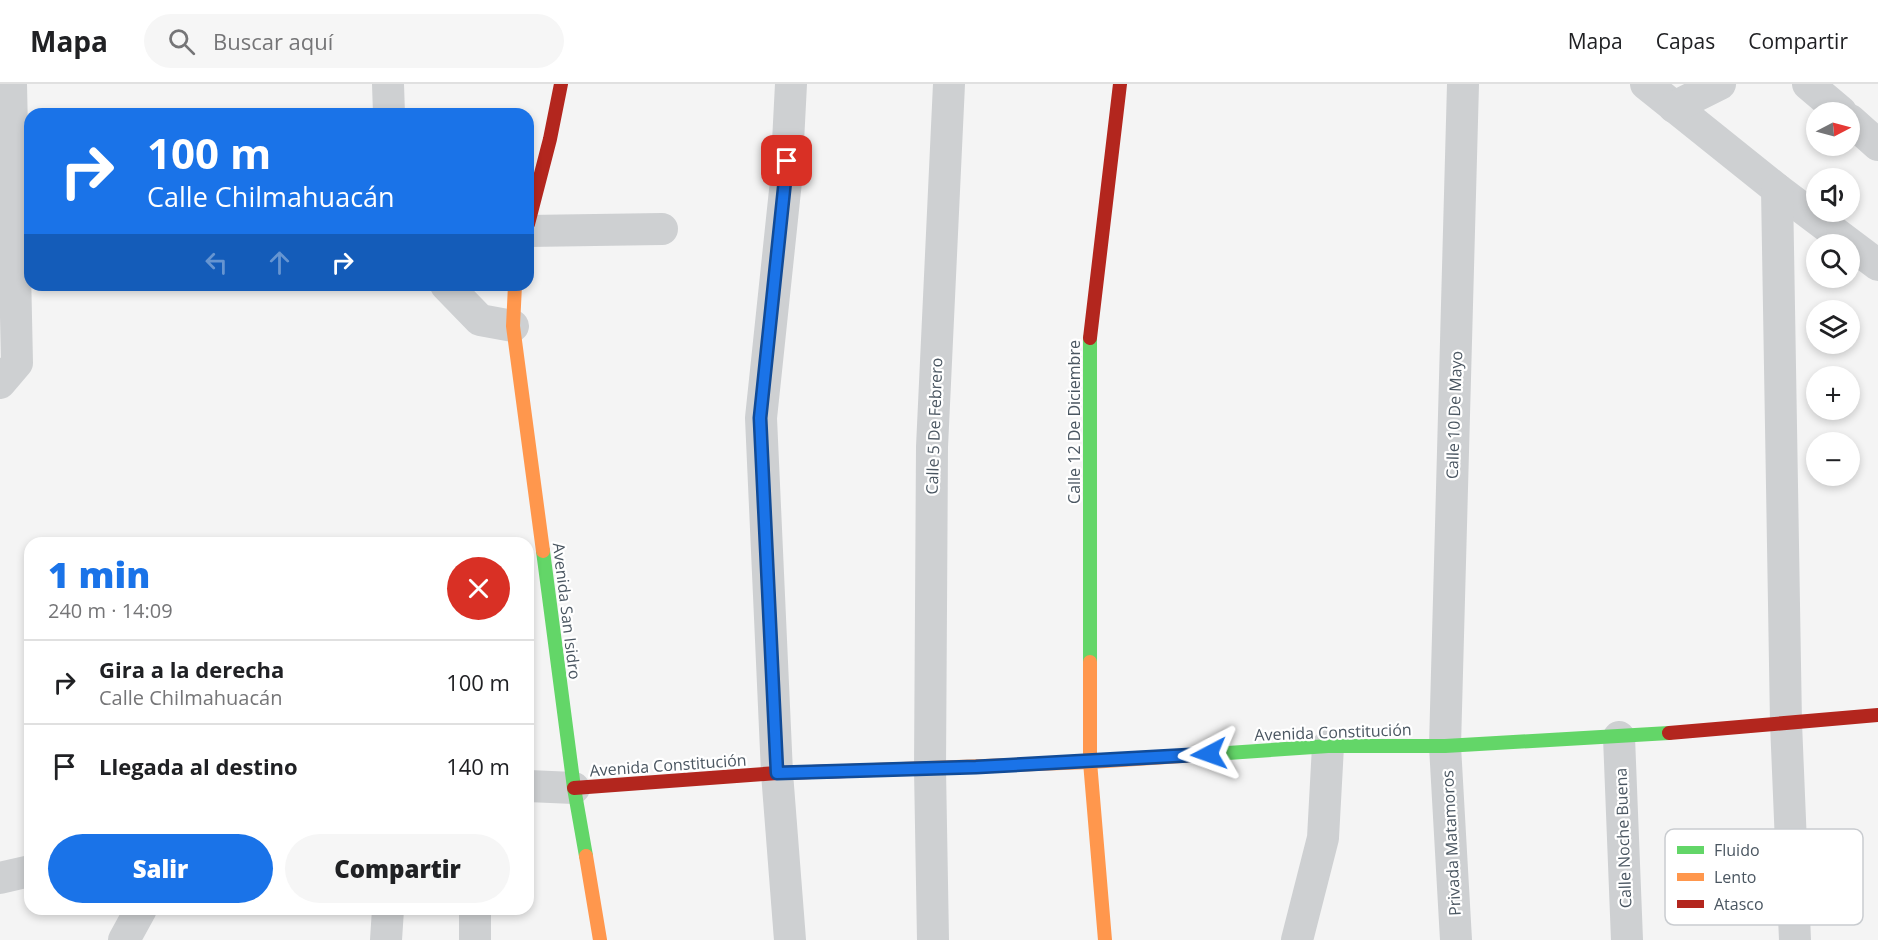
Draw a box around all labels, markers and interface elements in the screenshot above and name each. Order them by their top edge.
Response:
search box [144,14,564,68]
text: Mapa [30,22,108,60]
icon: search [165,25,198,58]
text: Buscar aquí [213,26,333,56]
text: Mapa [1568,27,1623,55]
text: Capas [1656,27,1715,55]
text: Compartir [1748,27,1848,55]
north arrow [1806,102,1860,156]
map controls [1806,102,1860,486]
text: 100 m [147,124,271,181]
icon: right [48,132,126,210]
pin [761,135,812,186]
icon: arrive [770,144,803,177]
button: sound [1806,168,1860,222]
text: Calle Chilmahuacán [147,178,395,215]
button: search [1806,234,1860,288]
icon: left [200,246,233,279]
icon: ahead [263,246,296,279]
icon: right [326,246,359,279]
button: layers [1806,300,1860,354]
street label: Calle 12 De Diciembre [1063,340,1085,504]
street label: Calle 10 De Mayo [1441,350,1467,480]
street label: Calle 5 De Febrero [921,357,947,495]
button: + [1806,366,1860,420]
button: − [1806,432,1860,486]
street label: Avenida San Isidro [548,541,586,681]
text: 1 min [48,550,150,599]
button: close [447,557,510,620]
text: 240 m · 14:09 [48,597,173,624]
text: Gira a la derecha [99,654,284,684]
icon: right [48,666,81,699]
text: 100 m [446,667,510,697]
text: Calle Chilmahuacán [99,684,282,711]
street label: Avenida Constitución [1254,718,1412,746]
position arrow [1177,722,1241,786]
street label: Avenida Constitución [589,749,747,781]
icon: arrive [48,750,81,783]
text: Llegada al destino [99,751,298,781]
text: 140 m [446,751,510,781]
street label: Calle Noche Buena [1610,768,1636,908]
street label: Privada Matamoros [1436,770,1466,916]
legend [1665,829,1863,925]
button: Salir [48,834,273,903]
button: Compartir [285,834,510,903]
text: Fluido [1714,839,1760,861]
text: Lento [1714,866,1756,888]
text: Atasco [1714,893,1764,915]

